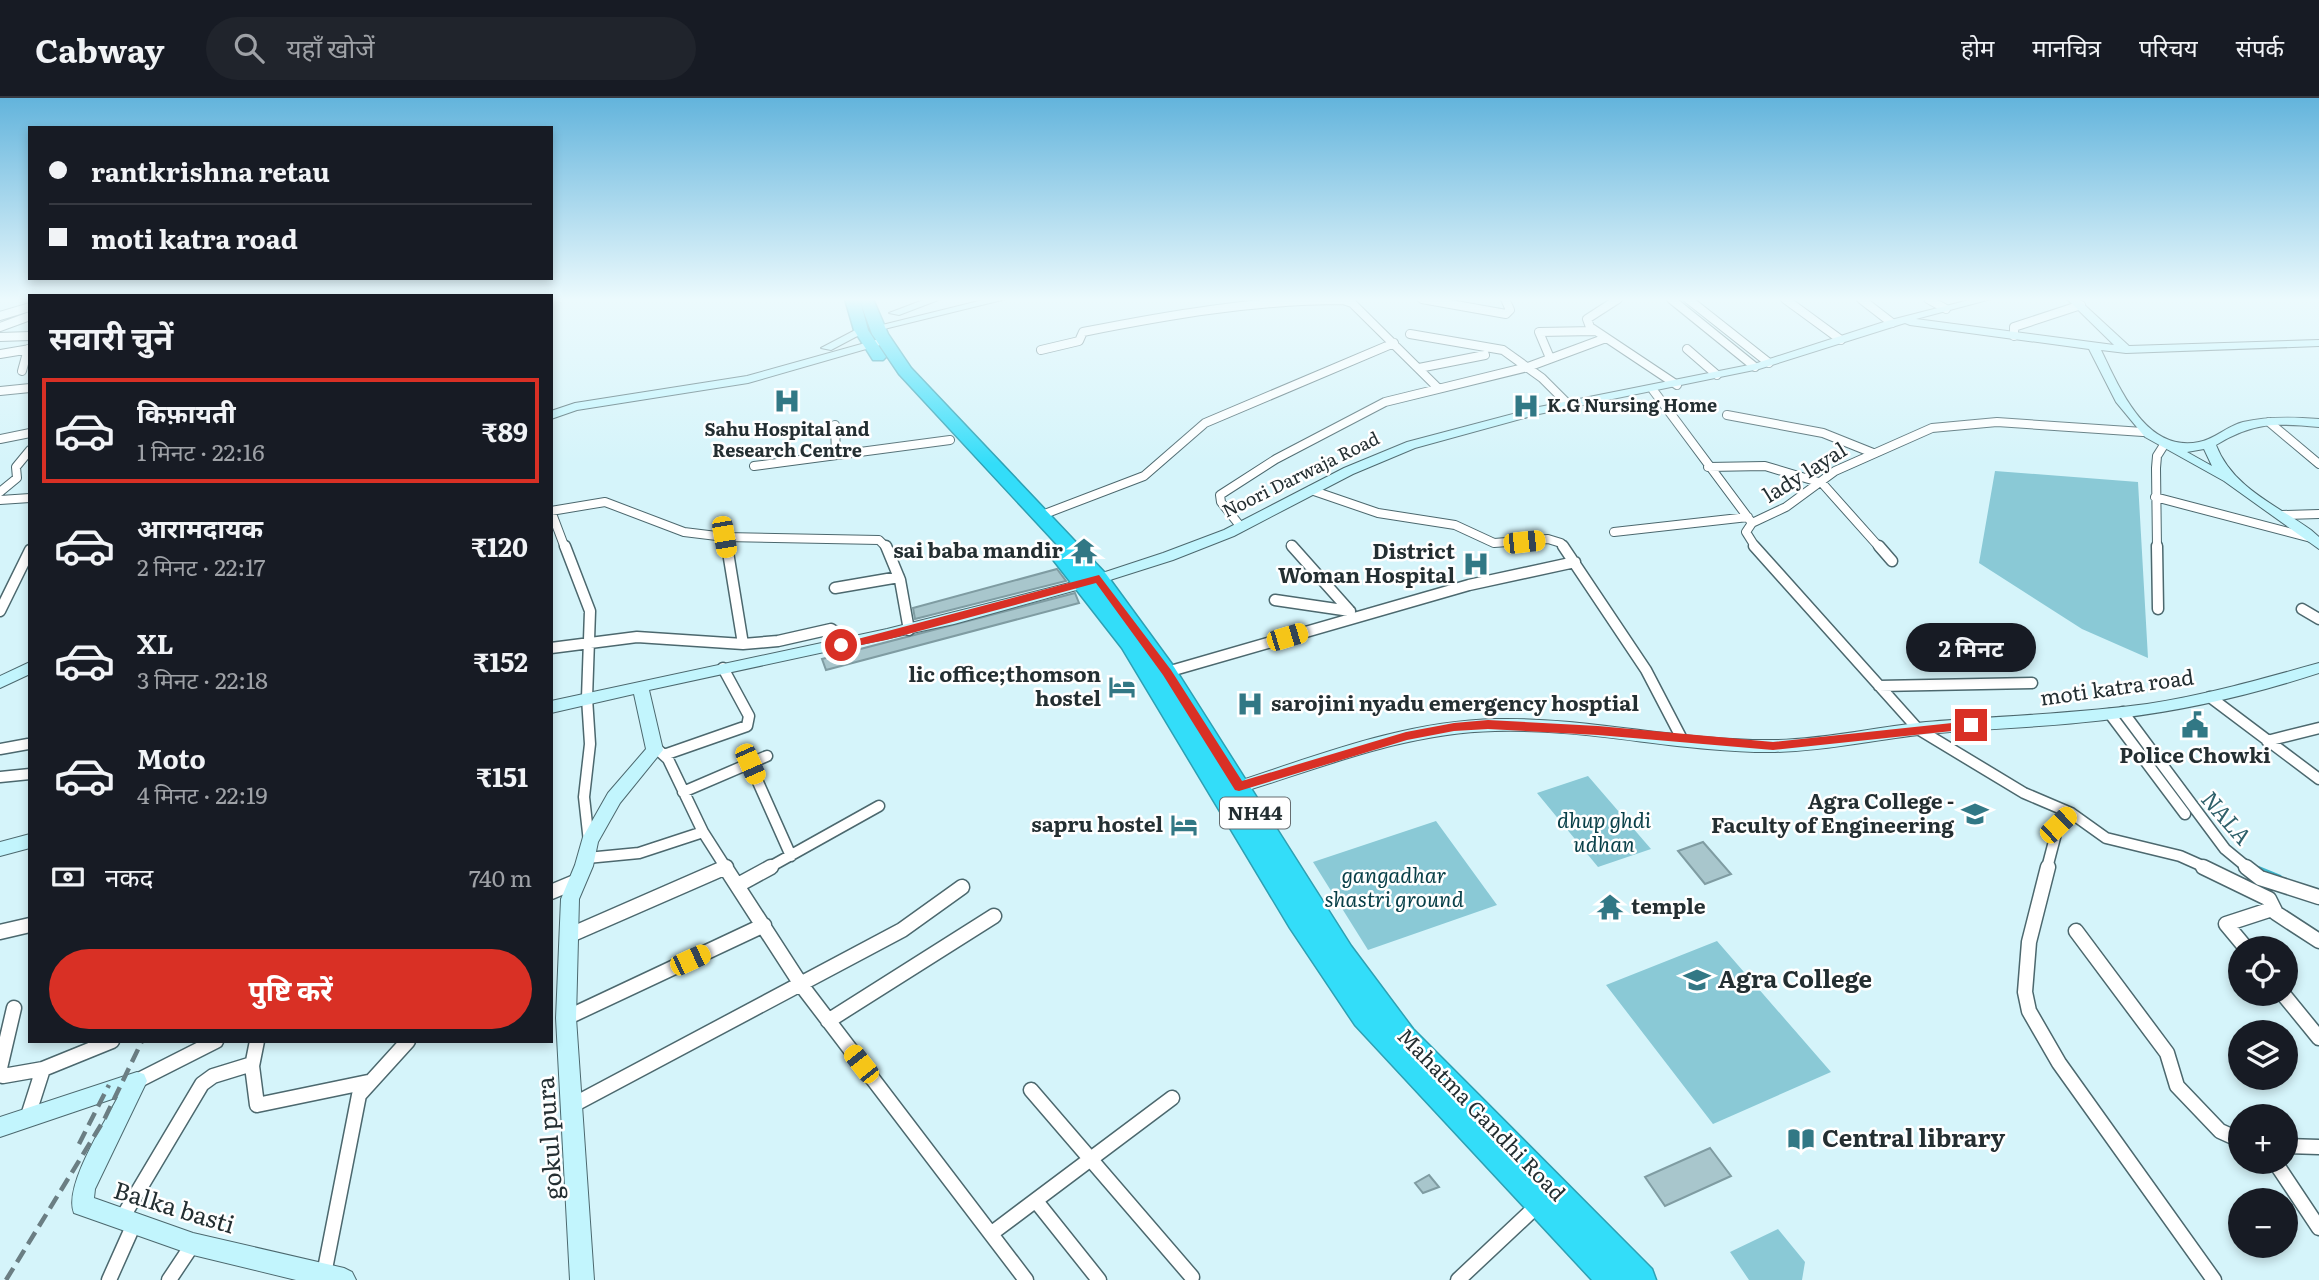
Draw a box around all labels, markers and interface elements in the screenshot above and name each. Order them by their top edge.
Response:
search box [206,17,696,80]
text: Cabway [35,24,164,73]
text: यहाँ खोजें [286,27,375,66]
icon: search [230,29,268,67]
text: होम [1961,29,1994,64]
text: मानचित्र [2032,29,2101,64]
text: परिचय [2139,29,2198,64]
text: संपर्क [2236,29,2284,64]
text: rantkrishna retau [91,151,330,190]
text: moti katra road [91,218,298,257]
text: सवारी चुनें [49,312,173,360]
hospital icon: Sahu Hospital and Research Centre [772,386,802,416]
hospital icon: K.G Nursing Home [1511,391,1541,421]
place label: K.G Nursing Home [1547,391,1717,418]
text: किफ़ायती [137,392,236,431]
icon: car [53,399,116,462]
text: ₹89 [482,411,528,450]
place label: Sahu Hospital and Research Centre [704,415,870,463]
street label: Noori Darwaja Road [1217,424,1384,523]
street label: lady layal [1756,433,1852,509]
text: 1 मिनट · 22:16 [137,434,265,468]
text: आरामदायक [137,507,263,546]
icon: car [53,514,116,577]
car [711,514,738,560]
text: ₹120 [471,526,528,565]
car [1503,529,1546,555]
place label: sai baba mandir [893,533,1064,564]
place label: District Woman Hospital [1278,534,1456,589]
temple icon: sai baba mandir [1069,536,1099,566]
text: 2 मिनट · 22:17 [137,549,266,583]
hospital icon: District Woman Hospital [1461,549,1491,579]
car [1264,621,1311,653]
text: XL [137,623,174,662]
callout: 2 मिनट [1906,624,2036,672]
icon: car [53,629,116,692]
route start [825,629,857,661]
text: 2 मिनट [1938,630,2004,664]
text: ₹152 [473,641,528,680]
place label: lic office;thomson hostel [908,657,1101,712]
street label: moti katra road [2038,659,2196,712]
text: 3 मिनट · 22:18 [137,662,268,696]
hotel icon: lic office;thomson hostel [1107,672,1137,702]
place label: sarojini nyadu emergency hosptial [1271,686,1639,717]
hospital icon: sarojini nyadu emergency hosptial [1235,689,1265,719]
route end [1955,709,1987,741]
public building icon: Police Chowki [2180,710,2210,740]
text: Moto [137,738,206,777]
place label: Police Chowki [2119,738,2271,769]
car [732,741,769,787]
icon: car [53,744,116,807]
text: ₹151 [476,756,528,795]
text: 4 मिनट · 22:19 [137,777,268,811]
water label: NALA [2194,782,2261,851]
place label: Agra College - Faculty of Engineering [1711,784,1954,839]
road number: NH44 [1220,798,1290,828]
school or university icon: Agra College - Faculty of Engineering [1960,799,1990,829]
park label: dhup ghdi udhan [1557,803,1652,858]
car [2036,803,2081,847]
place label: sapru hostel [1031,807,1163,838]
hotel icon: sapru hostel [1169,810,1199,840]
text: नकद [105,856,153,895]
icon: cash [49,858,87,896]
park label: gangadhar shastri ground [1324,858,1464,913]
text: 740 m [469,860,532,894]
place label: temple [1631,889,1706,920]
temple icon: temple [1595,892,1625,922]
map controls [2228,936,2298,1258]
button: locate [2228,936,2298,1006]
car [667,942,714,978]
button: पुष्टि करें [49,949,532,1029]
place label: Agra College [1718,960,1872,995]
school or university icon: Agra College [1682,965,1712,995]
street label: Mahatma Gandhi Road [1392,1020,1574,1207]
button: layers [2228,1020,2298,1090]
car [840,1041,883,1087]
street label: gokul pura [526,1075,569,1201]
button: + [2228,1104,2298,1174]
place label: Central library [1822,1119,2005,1154]
library icon: Central library [1786,1124,1816,1154]
street label: Balka basti [110,1171,239,1241]
button: − [2228,1188,2298,1258]

